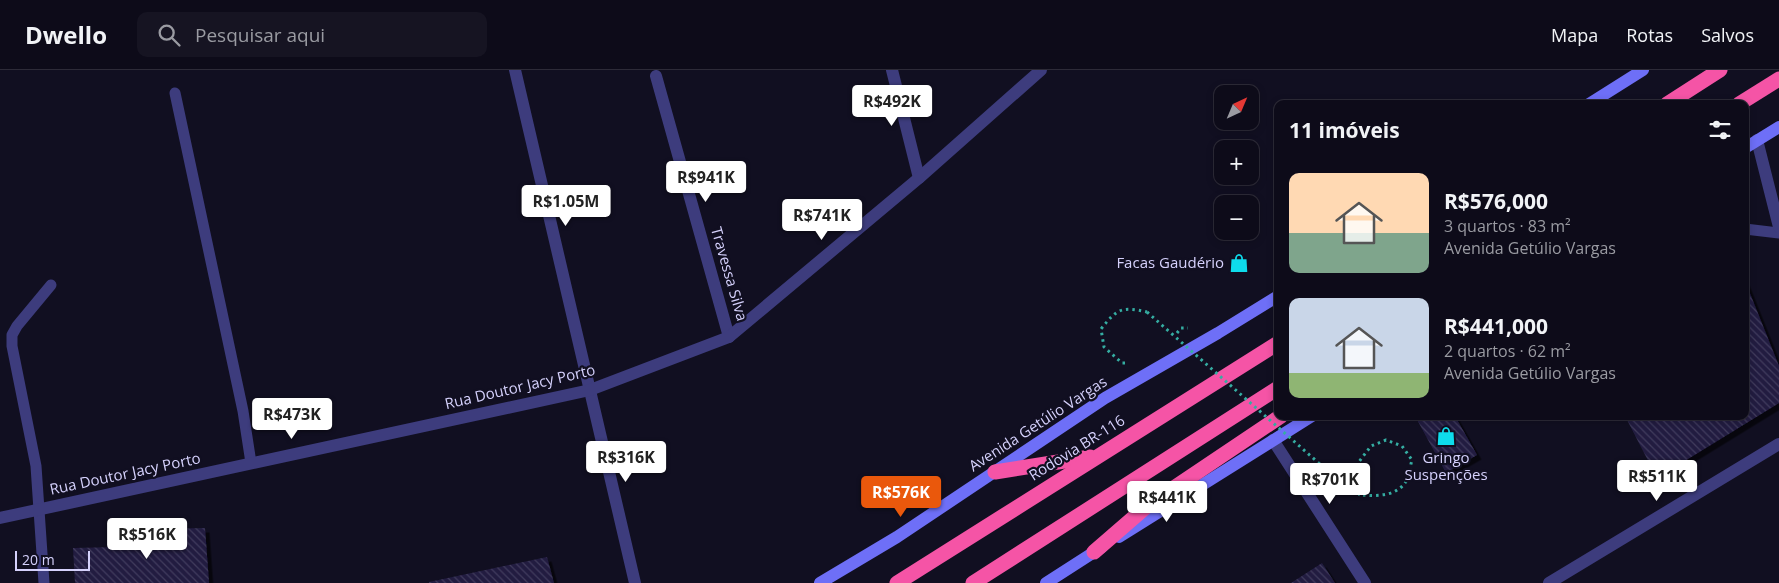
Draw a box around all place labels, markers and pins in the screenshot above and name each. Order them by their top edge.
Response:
pin: R$492K [851,85,933,127]
pin: R$941K [665,160,747,203]
pin: R$1.05M [520,184,612,227]
pin: R$741K [781,198,863,241]
place label: Facas Gaudério [1116,252,1224,272]
shop icon: Facas Gaudério [1228,252,1250,274]
pin: R$473K [251,398,333,440]
shop icon: Gringo Suspenções [1435,425,1457,447]
pin: R$316K [585,440,667,483]
place label: Gringo Suspenções [1404,447,1488,484]
pin: R$511K [1616,460,1698,502]
pin: R$701K [1289,462,1371,505]
pin: R$576K [860,476,942,518]
pin: R$441K [1126,480,1208,523]
pin: R$516K [106,518,188,560]

